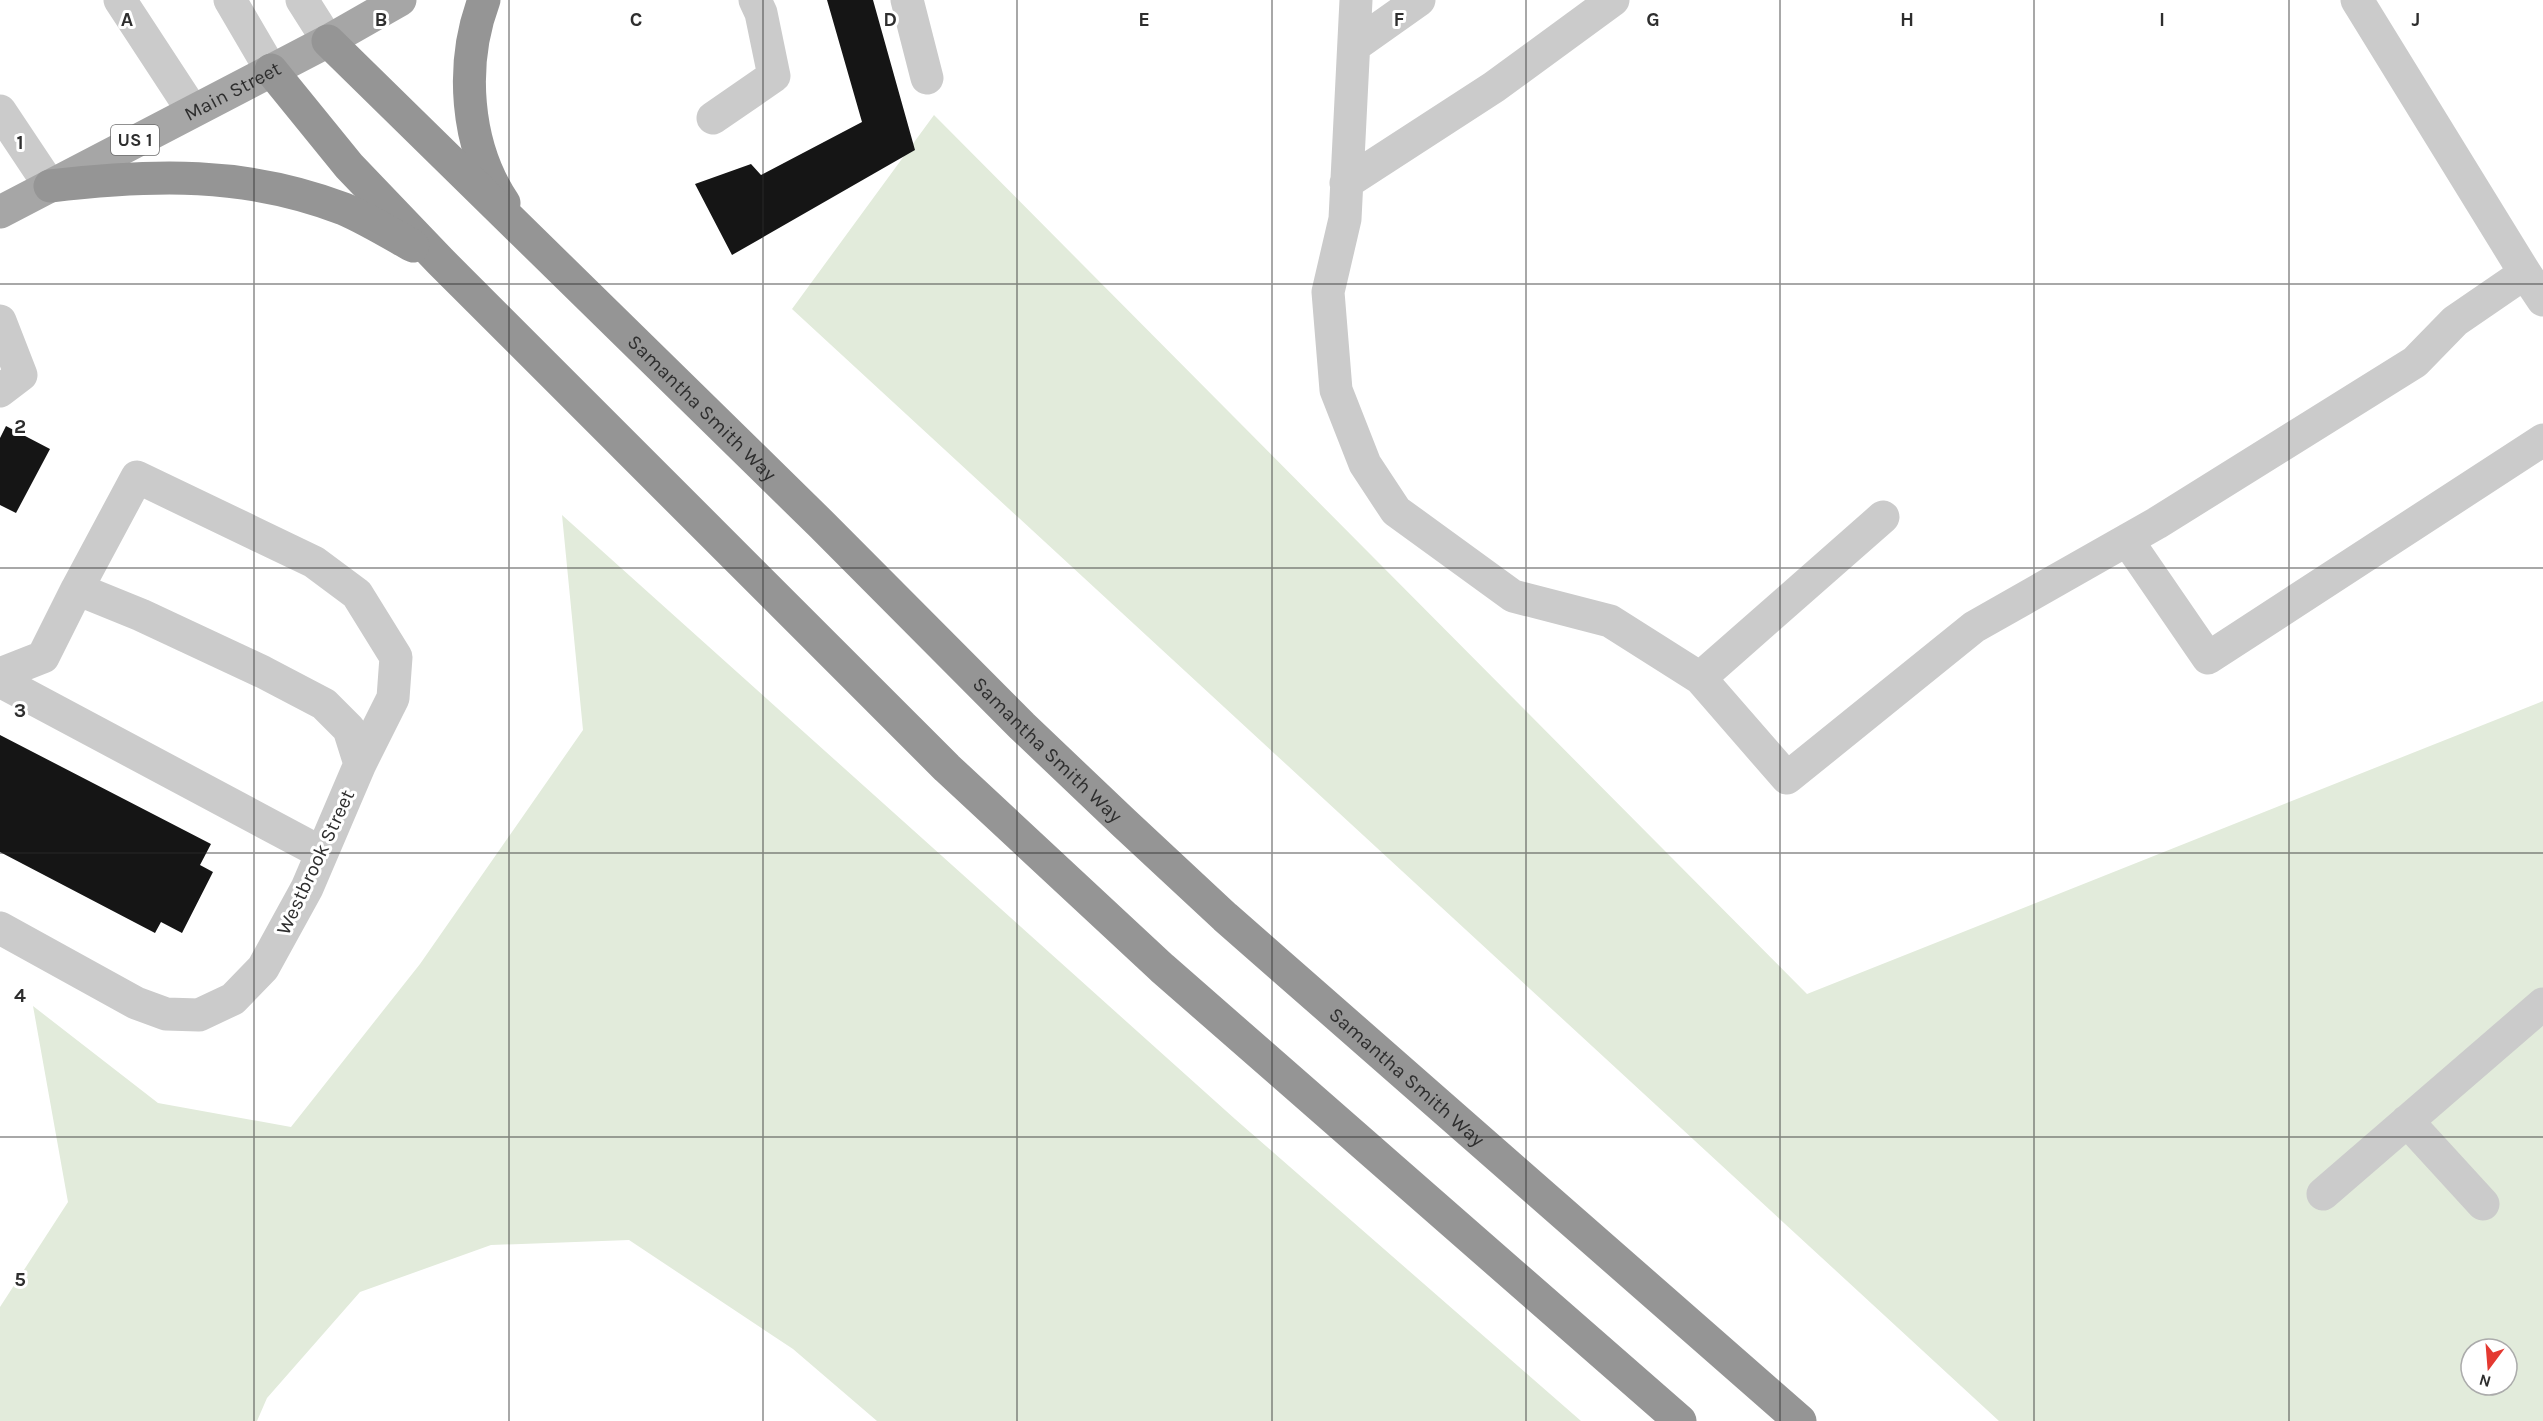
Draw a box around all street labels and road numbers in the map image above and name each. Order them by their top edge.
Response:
street label: Main Street [180,56,285,126]
road number: US 1 [111,125,159,155]
street label: Samantha Smith Way [623,330,781,486]
street label: Samantha Smith Way [968,672,1127,827]
street label: Westbrook Street [272,786,359,938]
street label: Samantha Smith Way [1324,1003,1489,1151]

